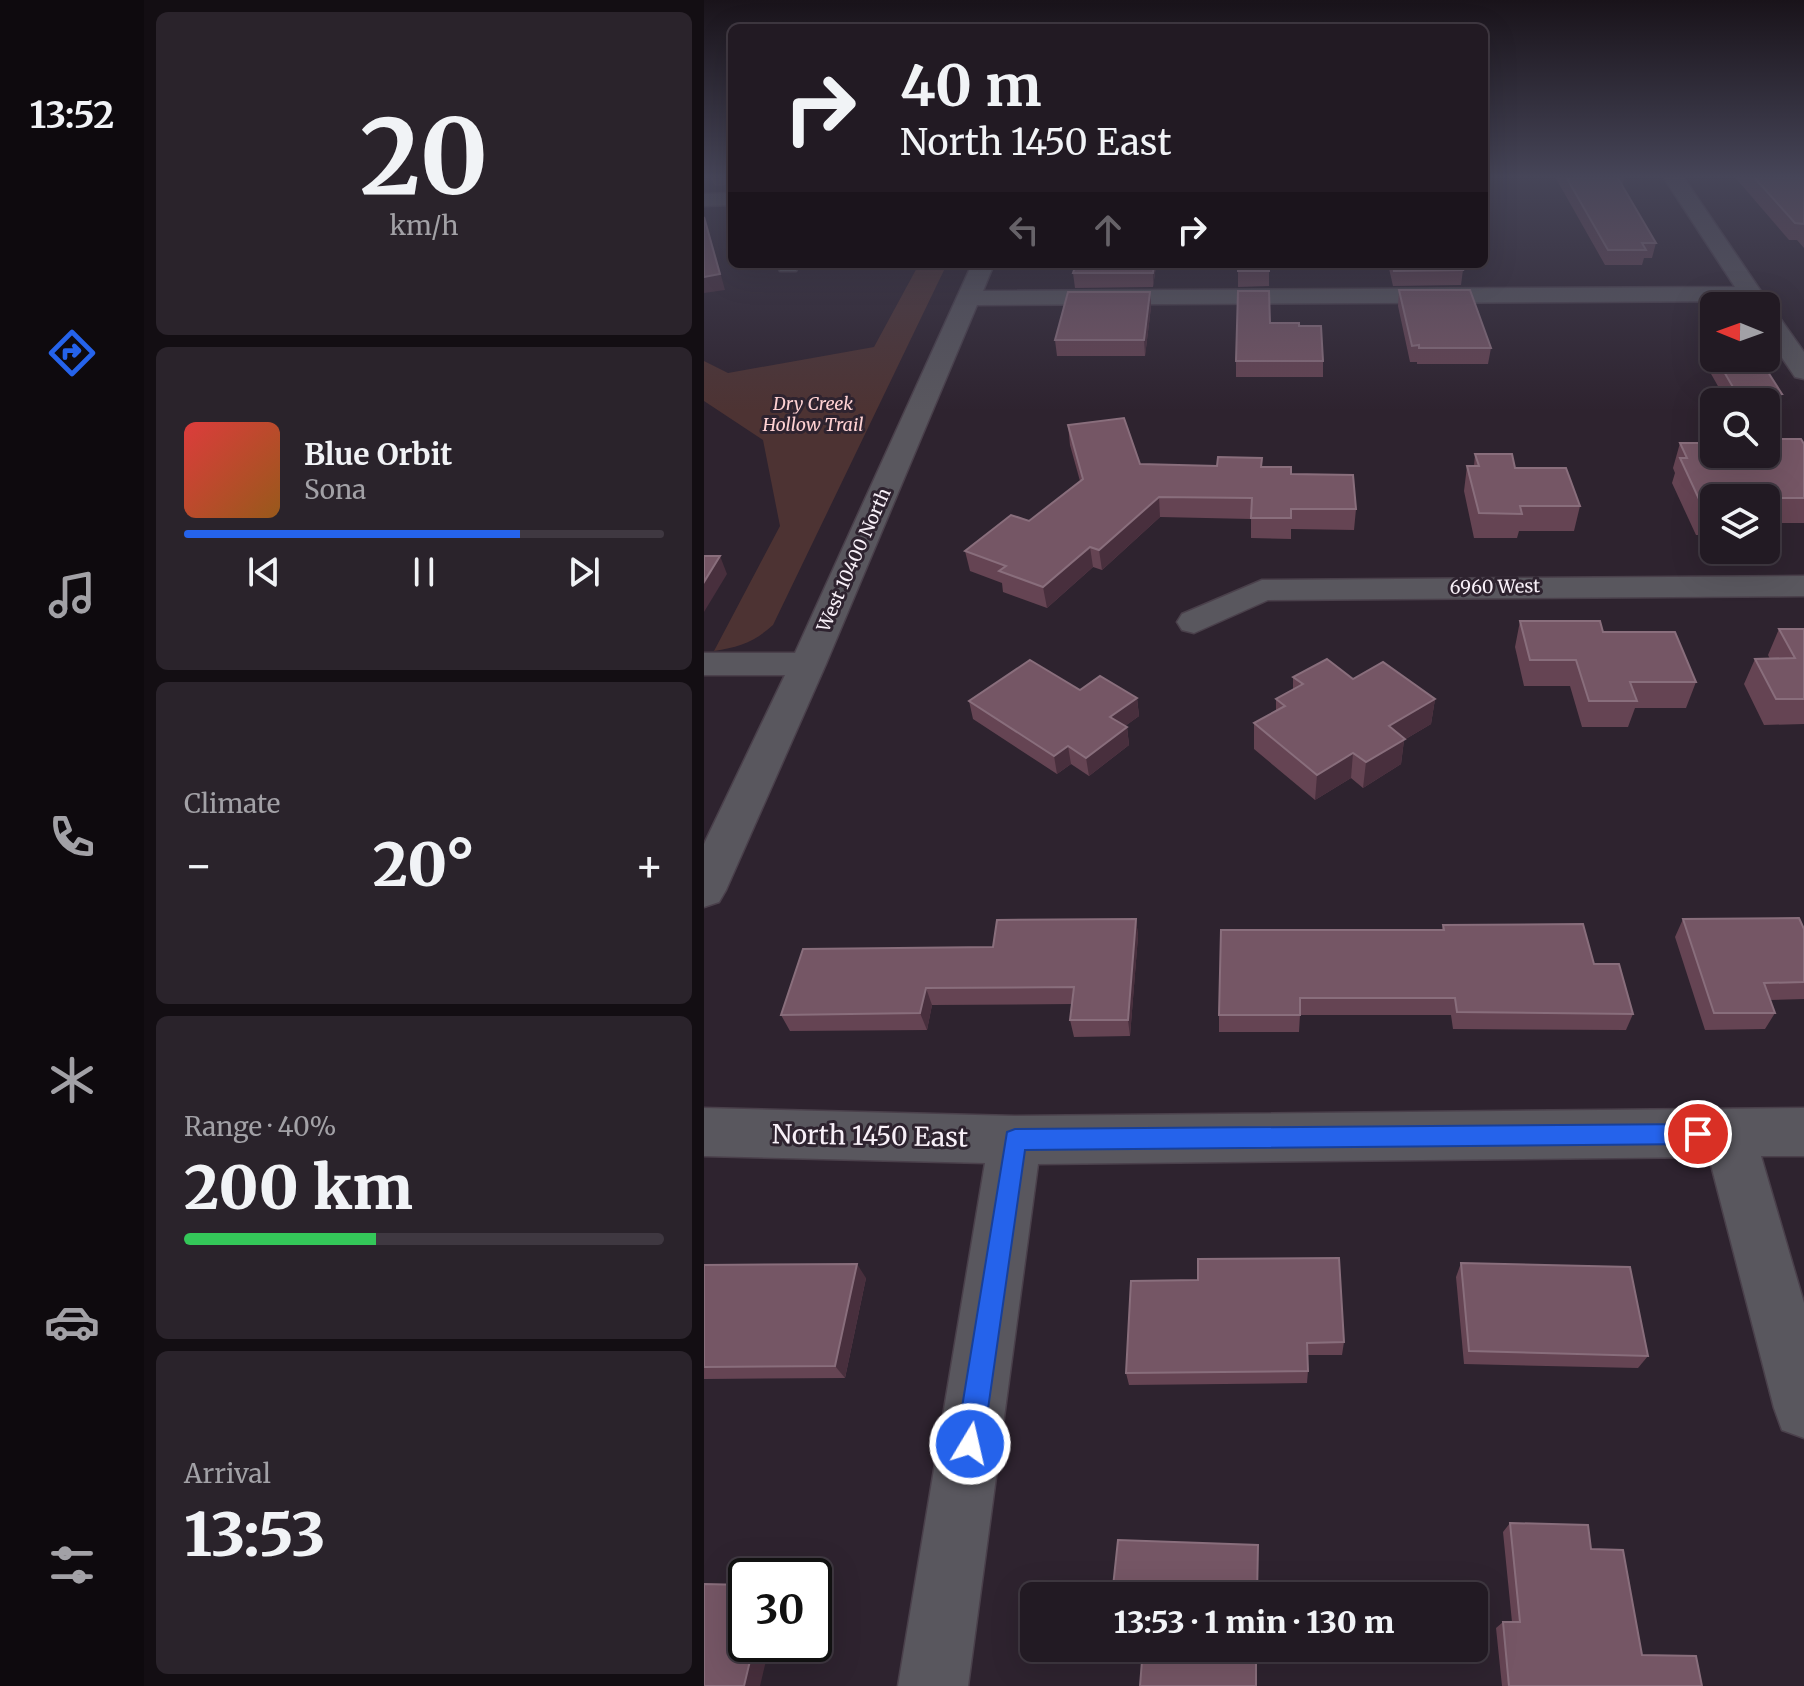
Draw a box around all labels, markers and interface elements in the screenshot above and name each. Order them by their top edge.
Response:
text: 40 m [900,51,1042,121]
icon: right [768,56,872,160]
text: 20 [360,92,488,222]
text: 13:52 [30,93,114,138]
text: North 1450 East [900,120,1172,165]
icon: left [1002,208,1046,252]
icon: ahead [1086,208,1130,252]
icon: right [1170,208,1214,252]
text: km/h [390,209,458,242]
north arrow [1700,292,1780,372]
map controls [1700,292,1780,564]
icon: directions [44,325,100,381]
button: search [1700,388,1780,468]
park label: Dry Creek Hollow Trail [761,392,864,436]
text: Blue Orbit [304,435,452,473]
text: Sona [304,473,366,506]
street label: West 10400 North [811,484,896,636]
button: layers [1700,484,1780,564]
icon: previous [242,550,286,594]
icon: pause [402,550,446,594]
icon: next [562,550,606,594]
icon: music [44,567,100,623]
street label: 6960 West [1450,574,1540,599]
text: Climate [184,787,280,820]
icon: phone [44,809,100,865]
text: 20° [373,827,475,902]
text: − [184,838,213,893]
text: + [635,838,664,893]
icon: climate [44,1052,100,1108]
pin [1664,1100,1732,1168]
text: Range · 40% [184,1110,336,1143]
icon: arrive [1676,1112,1720,1156]
street label: North 1450 East [772,1117,968,1154]
text: 200 km [184,1150,413,1225]
icon: car [44,1294,100,1350]
position arrow [928,1402,1012,1486]
text: Arrival [184,1457,271,1490]
text: 13:53 [184,1497,326,1572]
icon: filters [44,1537,100,1593]
speed limit sign: 30 [728,1558,832,1662]
text: 13:53 · 1 min · 130 m [1114,1603,1394,1641]

